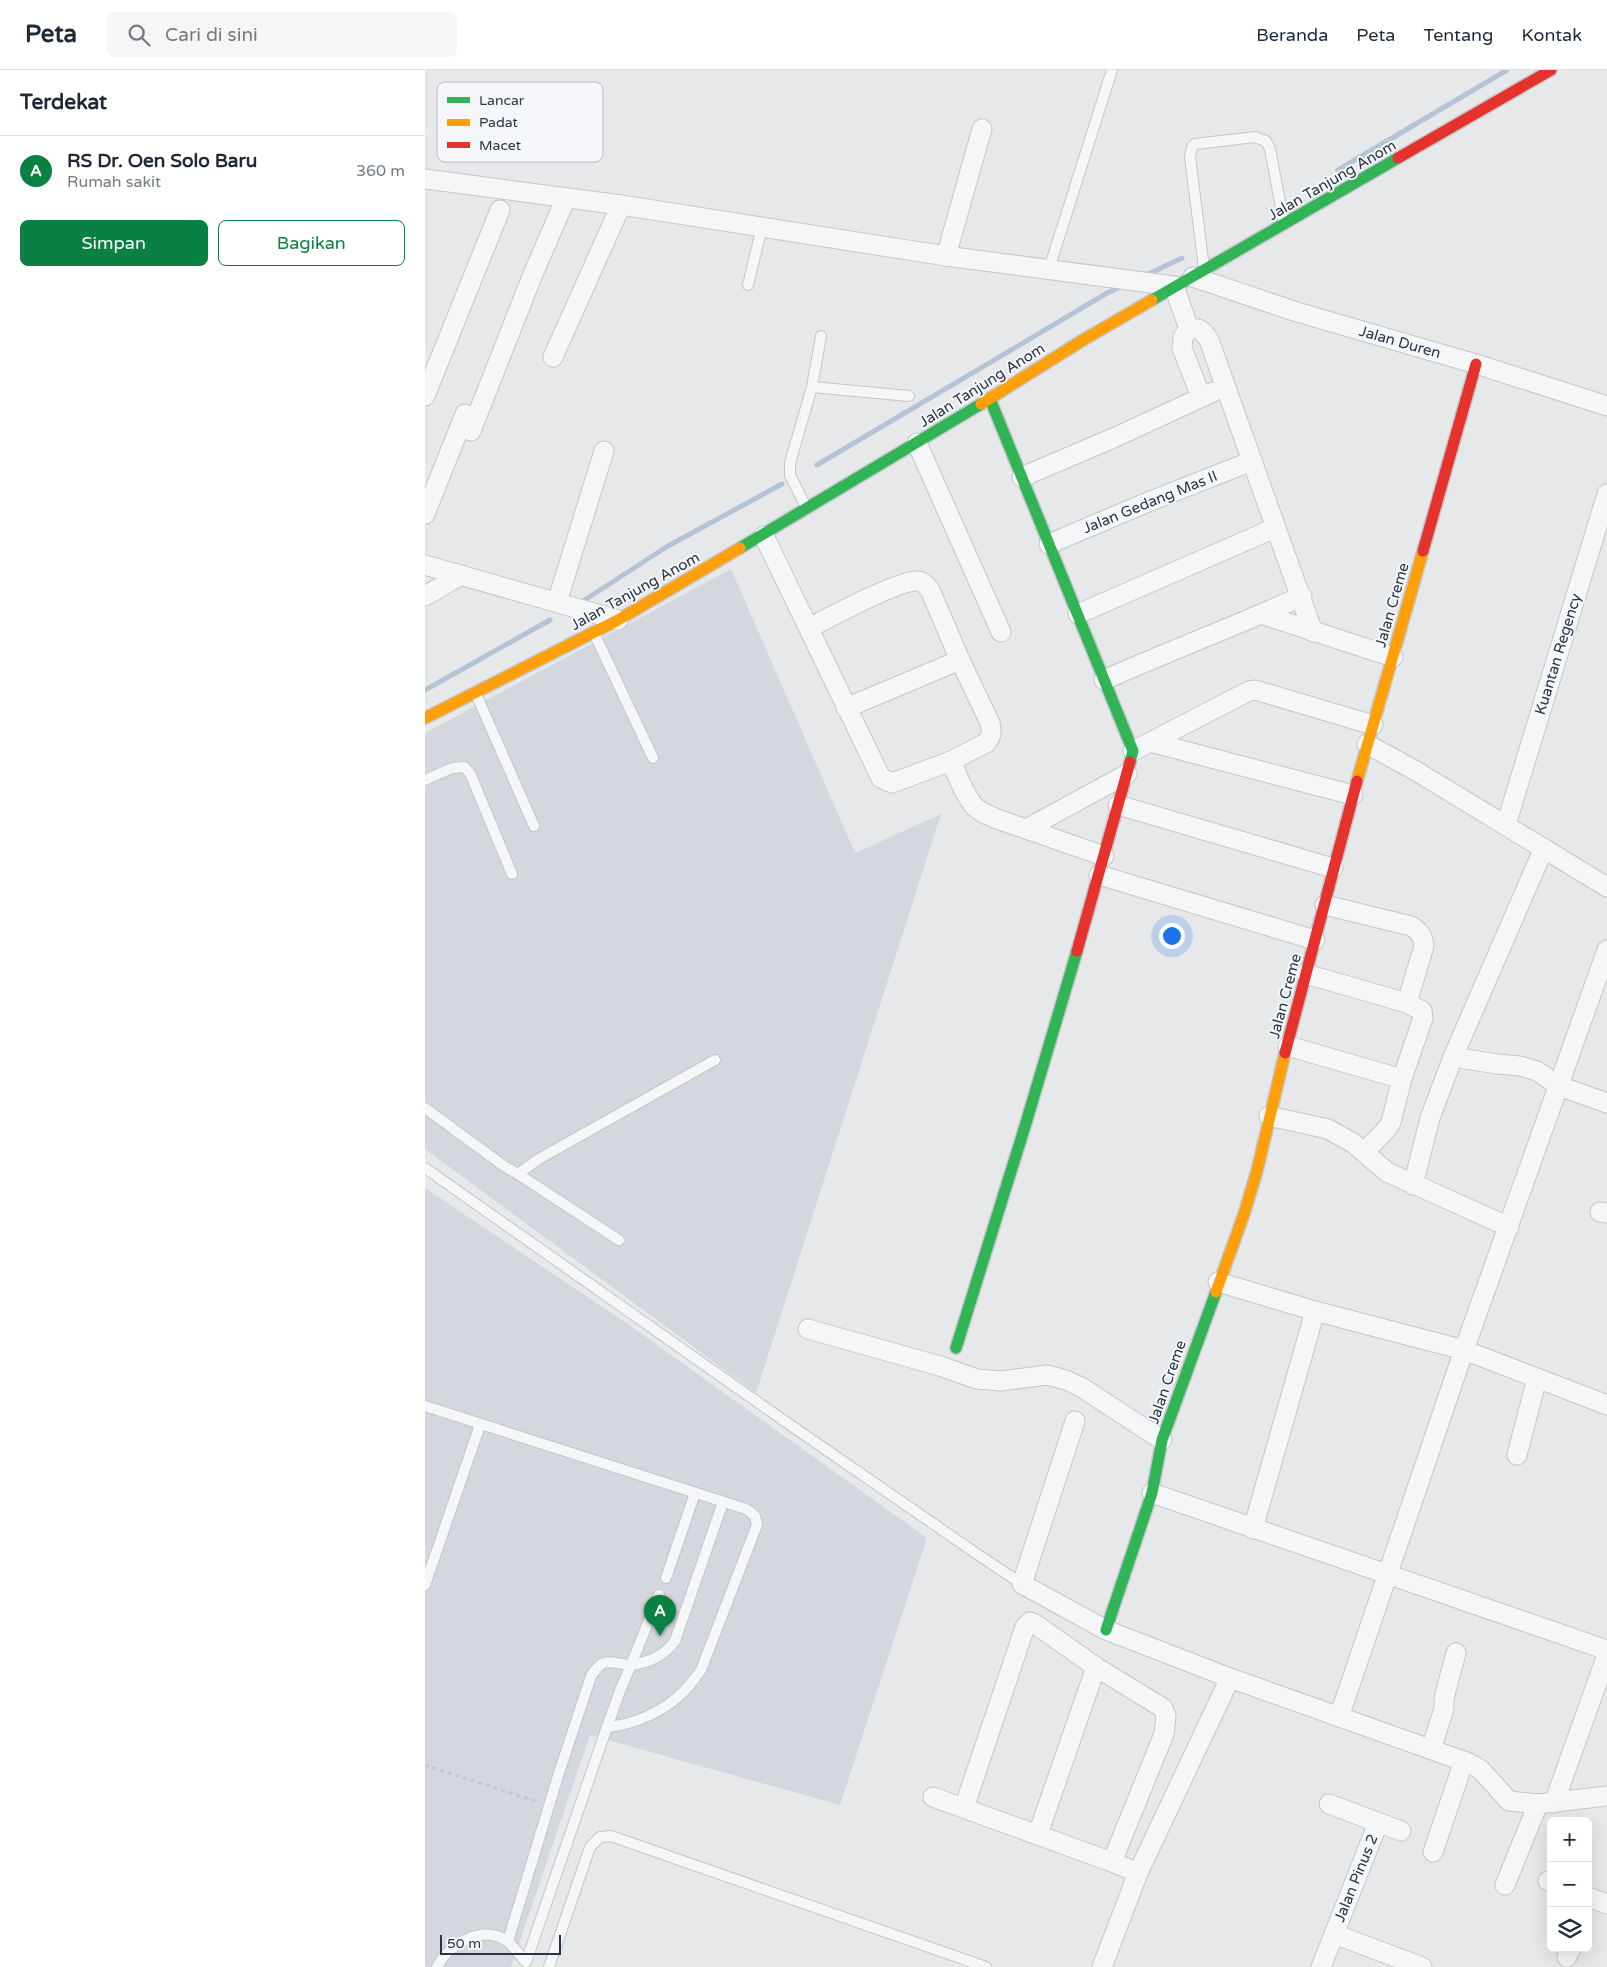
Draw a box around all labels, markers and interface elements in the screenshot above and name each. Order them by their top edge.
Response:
search box [107,12,457,57]
text: Peta [25,20,77,49]
icon: search [125,21,153,49]
text: Cari di sini [165,24,258,46]
text: Beranda [1256,24,1328,46]
text: Peta [1356,24,1395,46]
text: Tentang [1423,24,1493,46]
text: Kontak [1521,24,1582,46]
legend [437,82,603,162]
text: Terdekat [20,90,107,115]
text: Lancar [479,92,525,109]
text: Padat [479,114,518,131]
street label: Jalan Tanjung Anom [1265,136,1399,224]
text: Macet [479,137,522,154]
text: RS Dr. Oen Solo Baru [67,150,257,172]
text: A [30,161,42,181]
text: 360 m [356,161,405,181]
text: Rumah sakit [67,172,161,192]
button: Simpan [20,220,208,266]
button: Bagikan [218,220,405,266]
street label: Jalan Duren [1357,322,1443,362]
street label: Jalan Tanjung Anom [916,339,1048,431]
street label: Jalan Gedang Mas II [1080,467,1220,537]
street label: Jalan Tanjung Anom [567,548,703,634]
street label: Jalan Creme [1371,561,1413,649]
street label: Kuantan Regency [1531,591,1585,717]
your location [1159,923,1185,949]
street label: Jalan Creme [1265,952,1305,1040]
street label: Jalan Creme [1144,1338,1190,1426]
pin: A [644,1595,676,1636]
map controls [1547,1817,1592,1952]
button: + [1547,1817,1592,1862]
street label: Jalan Pinus 2 [1330,1831,1382,1925]
button: − [1547,1862,1592,1907]
button: layers [1547,1907,1592,1952]
scale bar [440,1932,561,1955]
text: 50 m [447,1935,481,1952]

